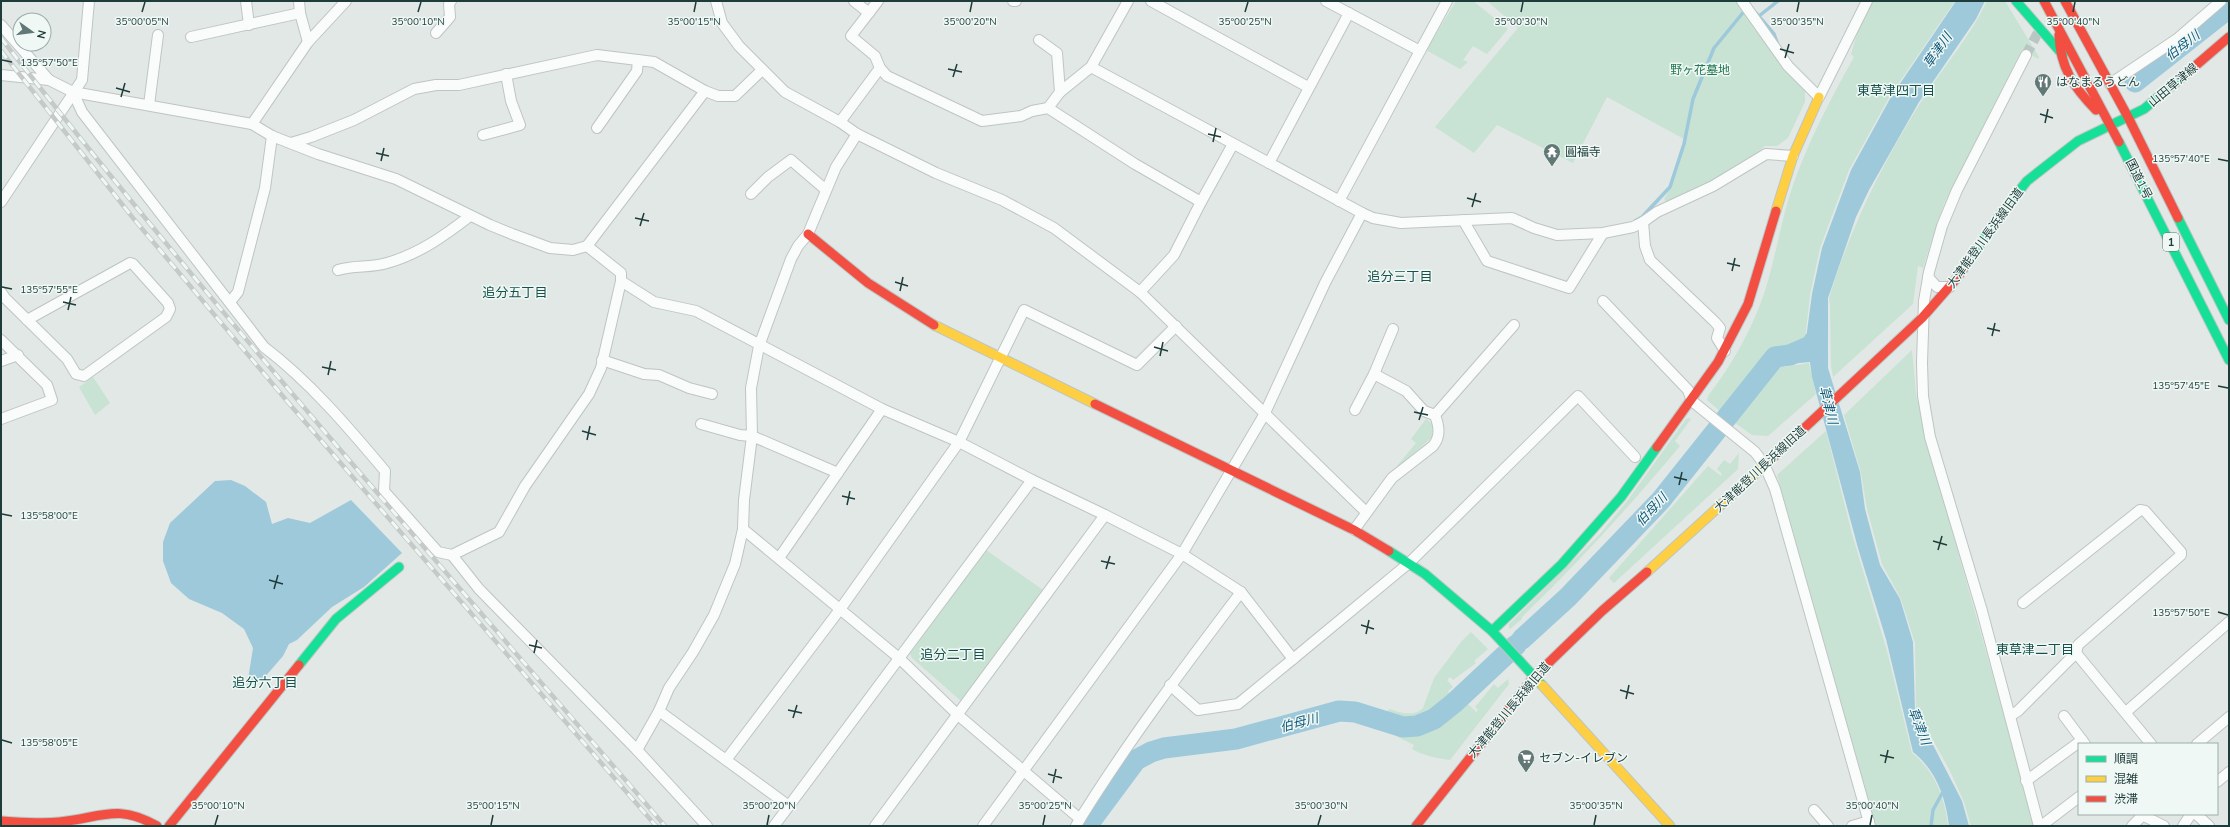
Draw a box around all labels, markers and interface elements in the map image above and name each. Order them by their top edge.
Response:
north arrow [12,12,52,52]
text: 35°00'05"N [115,15,169,29]
text: 35°00'10"N [391,15,445,29]
text: 35°00'15"N [667,15,721,29]
text: 35°00'20"N [943,15,997,29]
text: 35°00'25"N [1218,15,1272,29]
text: 35°00'30"N [1494,15,1548,29]
text: 35°00'35"N [1770,15,1824,29]
text: 35°00'40"N [2046,15,2100,29]
water label: 伯母川 [2162,25,2205,65]
text: N [33,28,49,40]
water label: 草津川 [1919,28,1958,72]
text: 135°57'50"E [20,56,78,70]
street label: 山田草津線 [2145,60,2201,110]
park label: 野ヶ花墓地 [1670,62,1730,78]
restaurant icon: はなまるうどん [2033,72,2053,97]
place label: はなまるうどん [2056,74,2140,90]
district label: 東草津四丁目 [1857,82,1935,100]
temple icon: 圓福寺 [1542,142,1562,167]
place label: 圓福寺 [1565,144,1601,160]
text: 135°57'40"E [2152,152,2210,166]
street label: 国道1号 [2122,156,2156,202]
street label: 大津能登川長浜線旧道 [1943,185,2027,291]
road number: 1 [2163,233,2179,251]
district label: 追分三丁目 [1367,268,1433,286]
text: 135°57'55"E [20,283,78,297]
district label: 追分五丁目 [482,284,548,302]
text: 135°57'45"E [2152,379,2210,393]
water label: 草津川 [1815,384,1842,428]
street label: 大津能登川長浜線旧道 [1711,422,1809,516]
water label: 伯母川 [1632,488,1673,530]
text: 135°58'00"E [20,509,78,523]
text: 135°57'50"E [2152,606,2210,620]
district label: 東草津二丁目 [1996,641,2074,659]
district label: 追分二丁目 [920,646,986,664]
street label: 大津能登川長浜線旧道 [1464,659,1554,761]
district label: 追分六丁目 [232,674,298,692]
water label: 草津川 [1904,705,1935,750]
water label: 伯母川 [1278,709,1322,737]
text: 135°58'05"E [20,736,78,750]
legend [2078,743,2218,815]
supermarket icon: セブン-イレブン [1516,748,1536,773]
place label: セブン-イレブン [1539,750,1628,766]
text: 順調 [2114,751,2138,767]
text: 混雑 [2114,771,2138,787]
text: 渋滞 [2114,791,2138,807]
text: 35°00'10"N [191,799,245,813]
text: 35°00'15"N [466,799,520,813]
text: 35°00'20"N [742,799,796,813]
text: 35°00'25"N [1018,799,1072,813]
text: 35°00'30"N [1294,799,1348,813]
text: 35°00'35"N [1569,799,1623,813]
text: 35°00'40"N [1845,799,1899,813]

